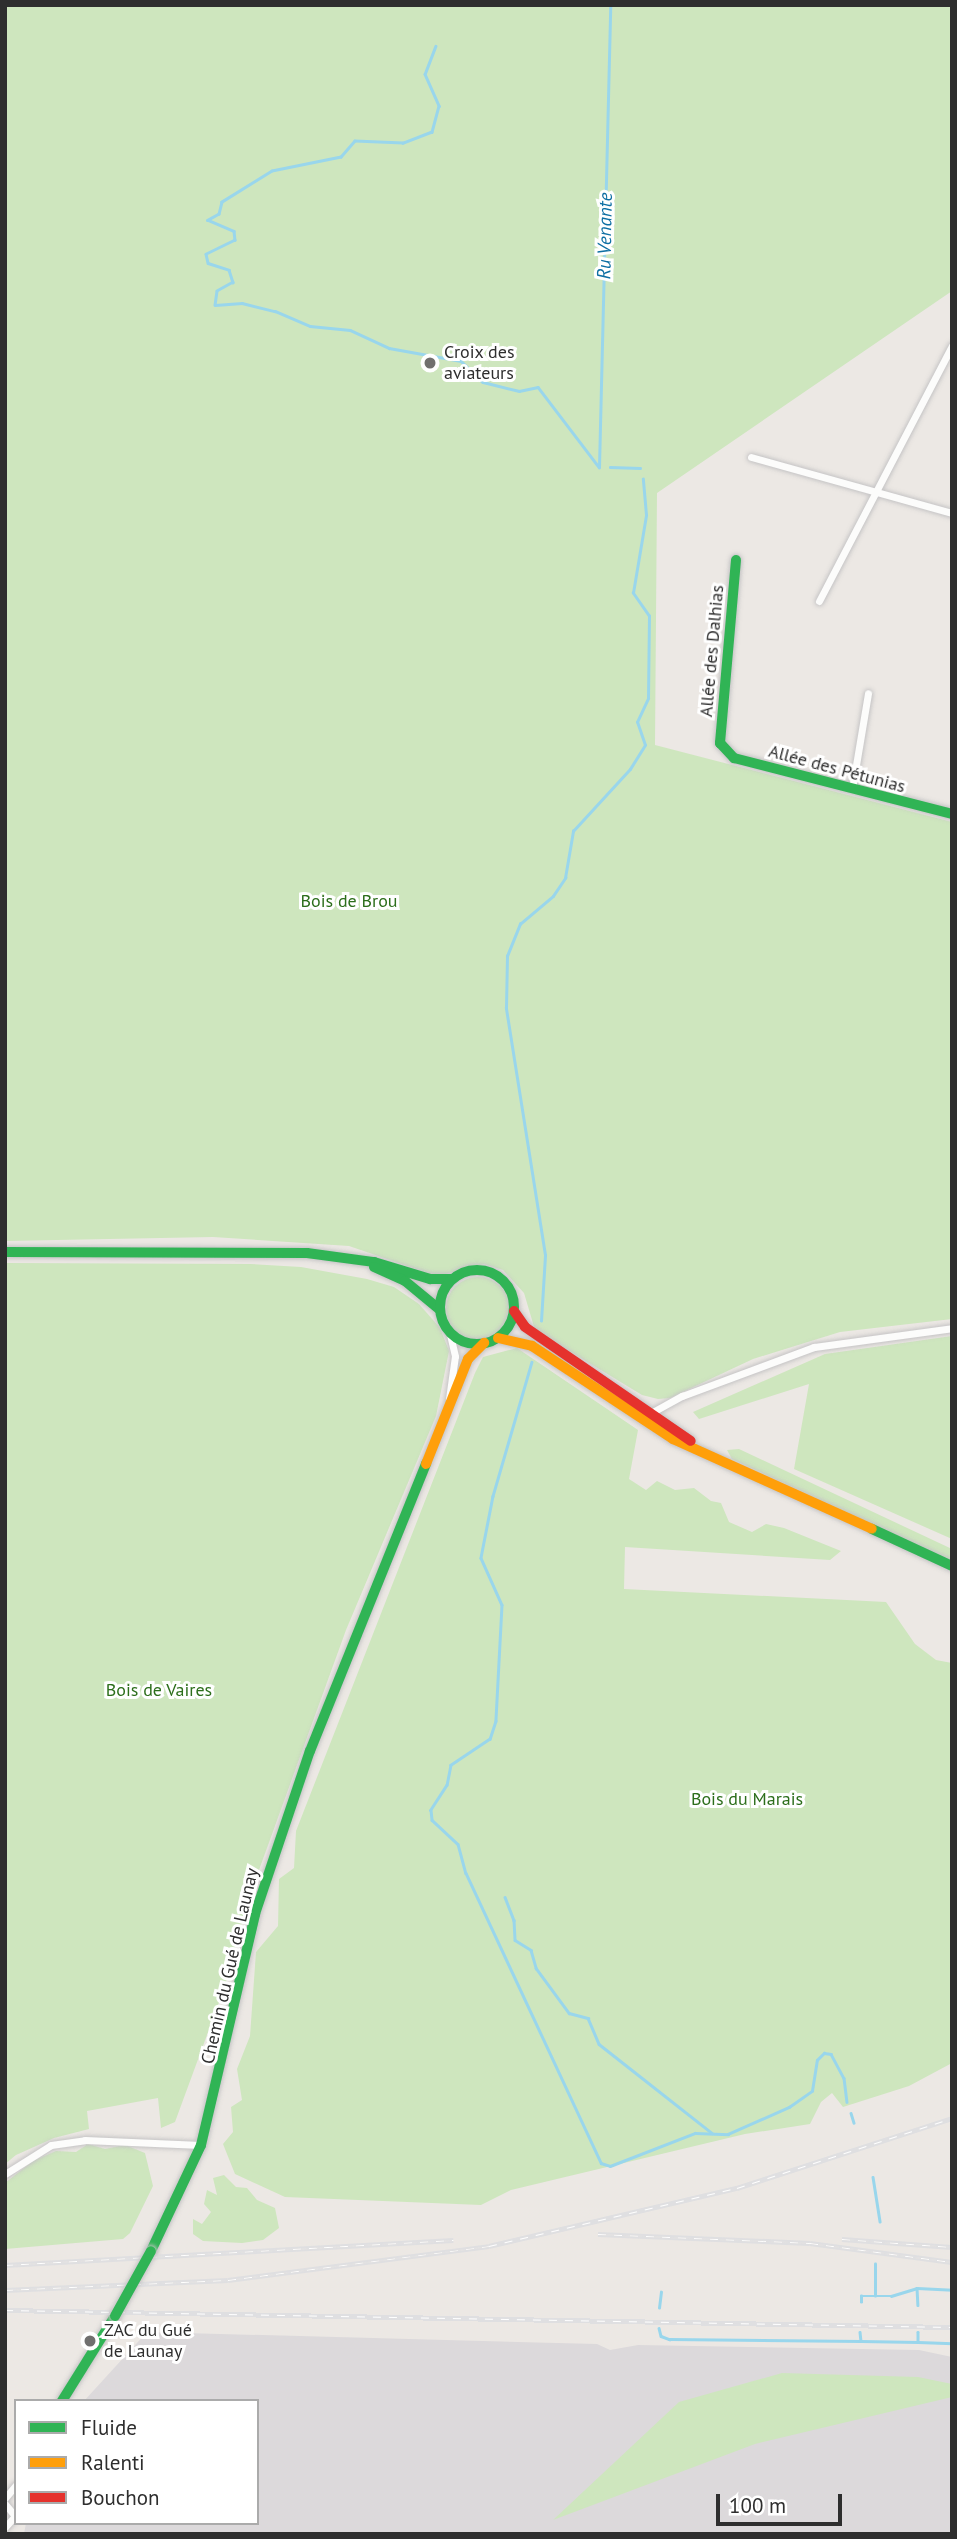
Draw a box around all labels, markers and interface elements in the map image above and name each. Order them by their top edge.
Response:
water label: Ru Venante [593,192,617,280]
place label: Croix des aviateurs [444,342,515,384]
marker: Croix des aviateurs [422,355,438,371]
street label: Allée des Dalhias [695,584,729,718]
street label: Allée des Pétunias [766,740,908,798]
park label: Bois de Brou [301,890,397,912]
park label: Bois de Vaires [106,1679,212,1701]
park label: Bois du Marais [691,1788,803,1810]
street label: Chemin du Gué de Launay [197,1866,263,2066]
place label: ZAC du Gué de Launay [104,2320,193,2362]
marker: ZAC du Gué de Launay [82,2333,98,2349]
legend [14,2399,259,2525]
text: Fluide [81,2414,137,2441]
text: Ralenti [81,2449,145,2476]
scale bar [719,2480,845,2524]
text: Bouchon [81,2484,160,2511]
text: 100 m [729,2492,786,2519]

